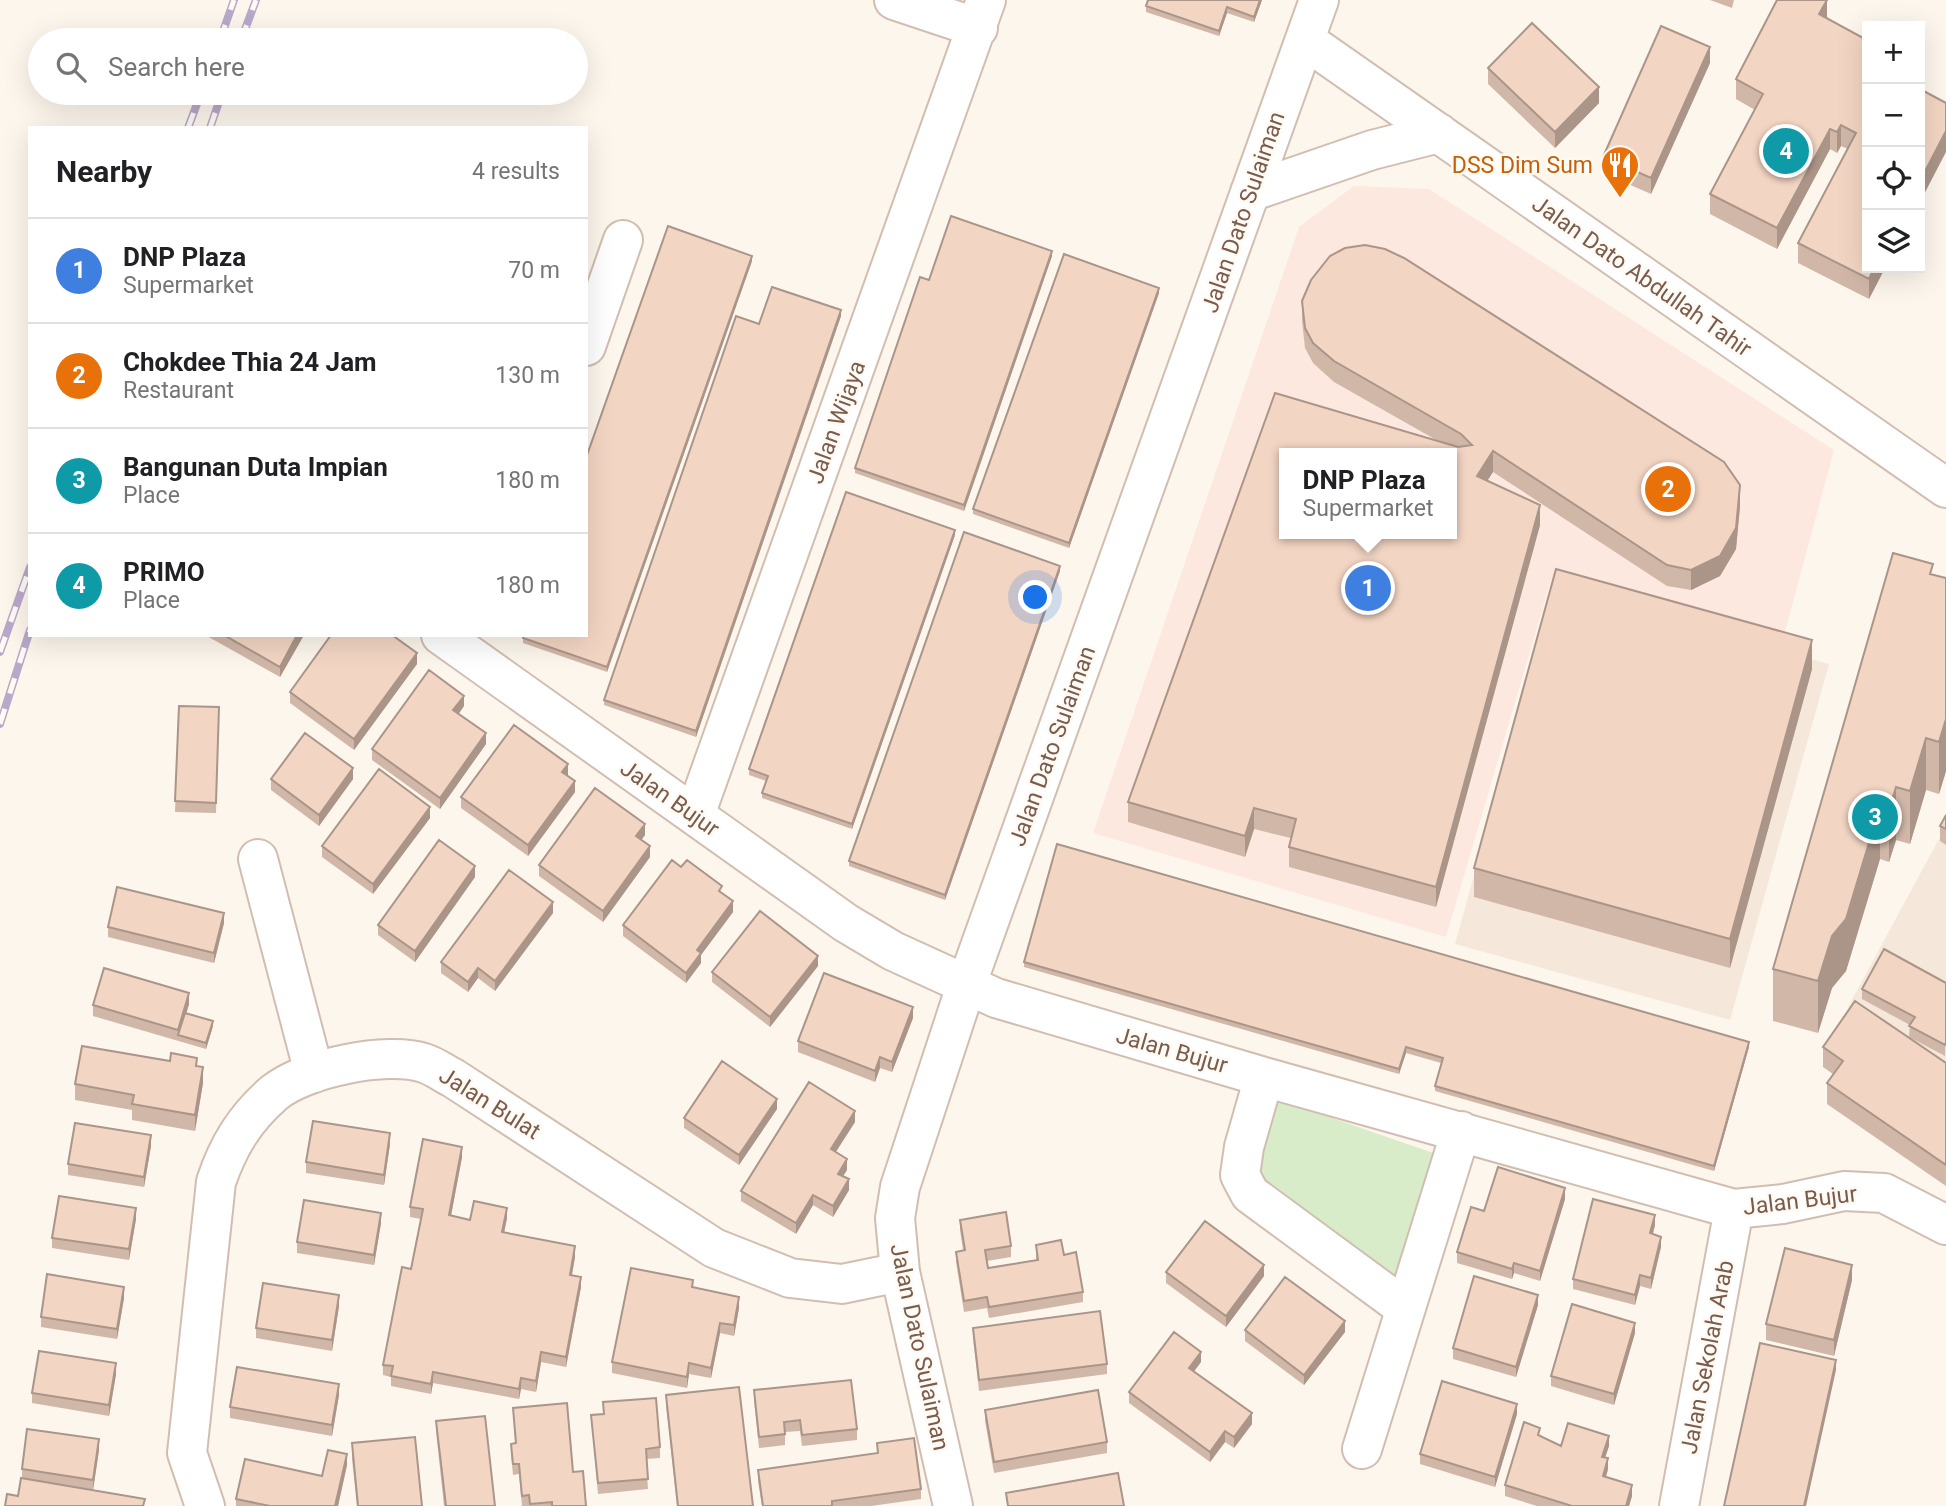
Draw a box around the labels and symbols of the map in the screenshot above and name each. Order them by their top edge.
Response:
street label: Jalan Dato Sulaiman [1196,108,1291,316]
pin: 4 [1763,125,1809,177]
restaurant icon: DSS Dim Sum [1599,144,1641,199]
place label: DSS Dim Sum [1452,152,1593,179]
street label: Jalan Dato Abdullah Tahir [1527,190,1757,363]
street label: Jalan Wijaya [802,357,871,487]
pin: 2 [1645,463,1691,515]
pin: 1 [1345,562,1391,614]
your location [1018,580,1052,614]
street label: Jalan Dato Sulaiman [1004,642,1101,850]
street label: Jalan Bujur [615,754,725,842]
pin: 3 [1852,791,1898,843]
street label: Jalan Bujur [1113,1022,1231,1079]
street label: Jalan Bulat [434,1062,545,1145]
street label: Jalan Bujur [1741,1180,1859,1221]
street label: Jalan Dato Sulaiman [884,1241,955,1453]
street label: Jalan Sekolah Arab [1675,1258,1739,1456]

